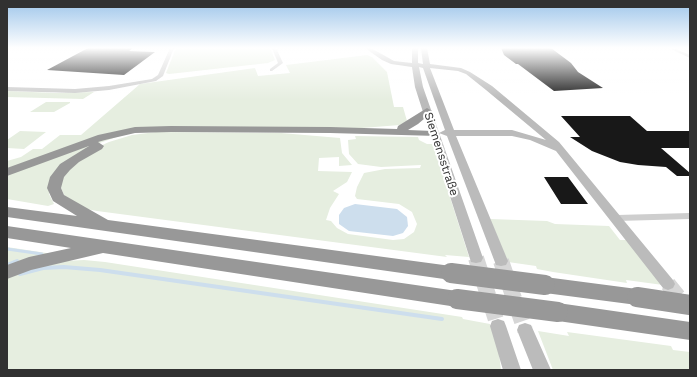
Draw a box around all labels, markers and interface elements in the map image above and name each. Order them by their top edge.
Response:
street label: Siemensstraße [421,110,461,198]

